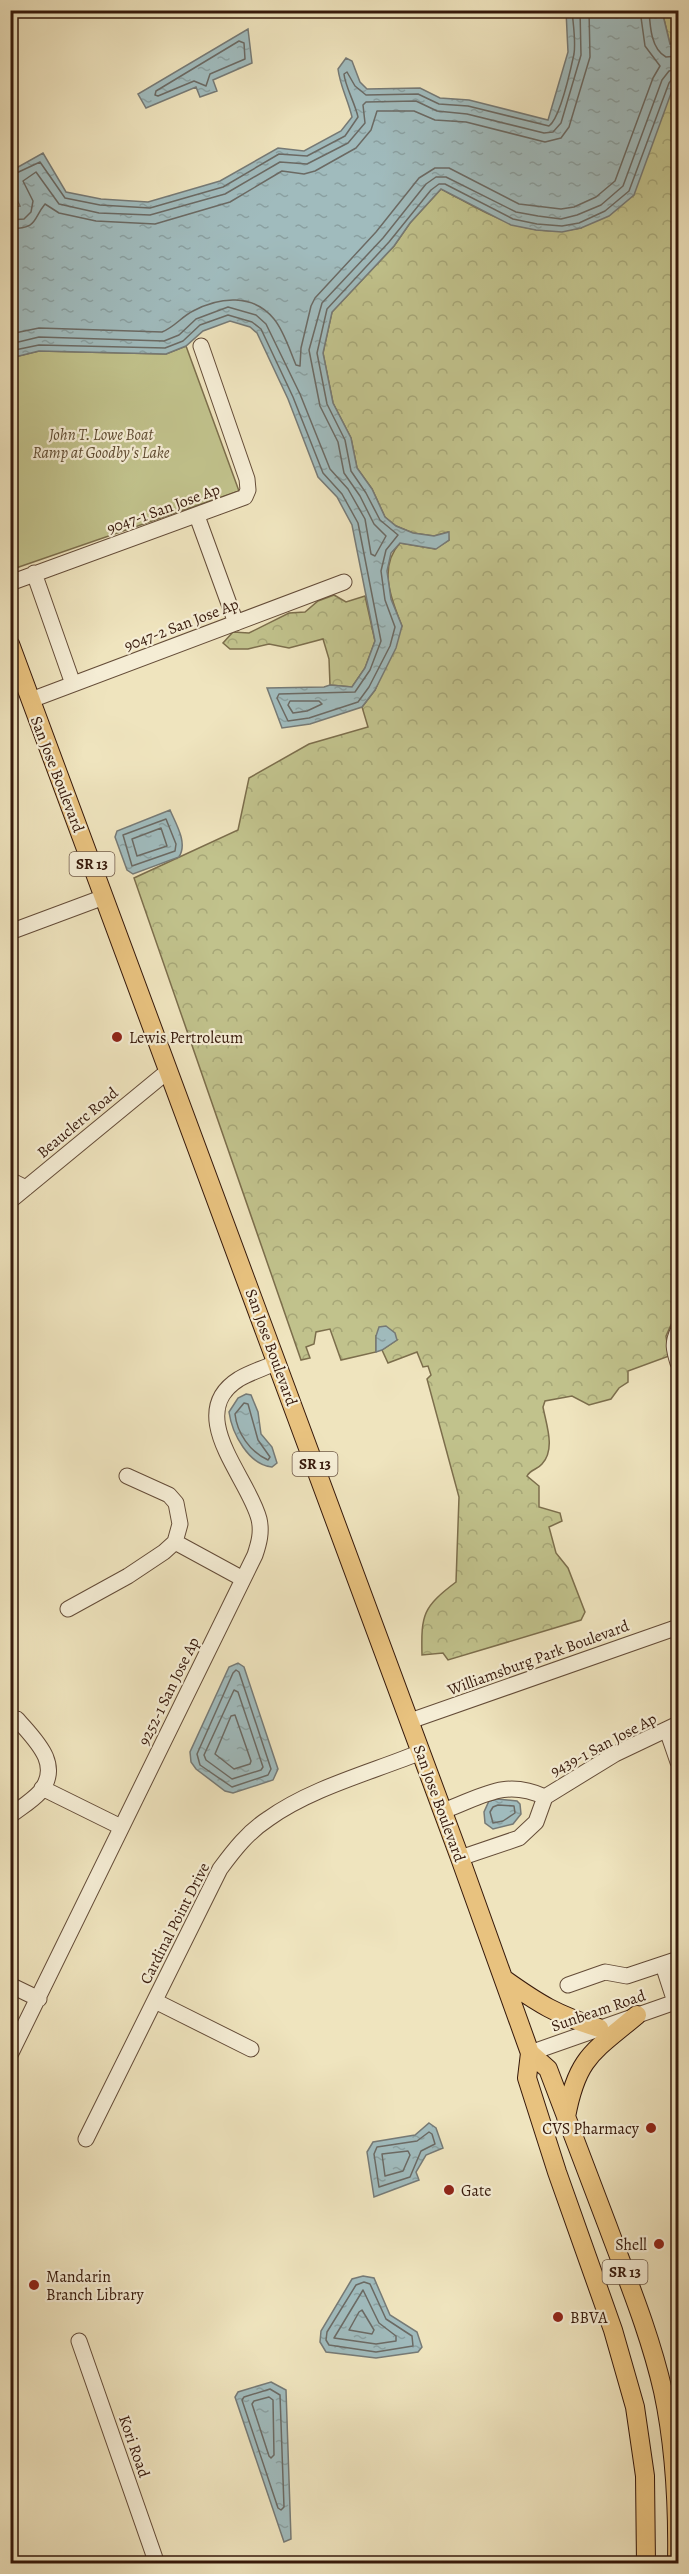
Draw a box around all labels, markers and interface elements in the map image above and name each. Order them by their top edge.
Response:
park label: John T. Lowe Boat Ramp at Goodby's Lake [33,424,170,464]
street label: 9047-1 San Jose Ap [104,478,223,540]
street label: 9047-2 San Jose Ap [121,593,242,657]
street label: San Jose Boulevard [25,713,89,836]
road number: SR 13 [70,852,115,876]
place label: Lewis Pertroleum [129,1027,243,1049]
marker: Lewis Pertroleum [110,1030,124,1044]
street label: Beauclerc Road [32,1082,123,1163]
street label: San Jose Boulevard [240,1286,303,1409]
road number: SR 13 [292,1452,338,1476]
street label: Williamsburg Park Boulevard [444,1615,632,1701]
street label: 9252-1 San Jose Ap [133,1633,205,1749]
street label: 9439-1 San Jose Ap [546,1708,661,1782]
street label: San Jose Boulevard [408,1742,471,1865]
street label: Cardinal Point Drive [135,1859,215,1988]
street label: Sunbeam Road [548,1984,649,2037]
place label: CVS Pharmacy [542,2118,640,2140]
marker: CVS Pharmacy [644,2121,658,2135]
place label: Gate [461,2180,491,2202]
marker: Gate [442,2183,456,2197]
place label: Shell [615,2234,647,2256]
marker: Shell [652,2237,666,2251]
road number: SR 13 [602,2260,648,2284]
place label: Mandarin Branch Library [46,2266,145,2306]
marker: Mandarin Branch Library [27,2278,41,2292]
place label: BBVA [570,2307,608,2329]
marker: BBVA [551,2310,565,2324]
street label: Kori Road [113,2412,155,2481]

